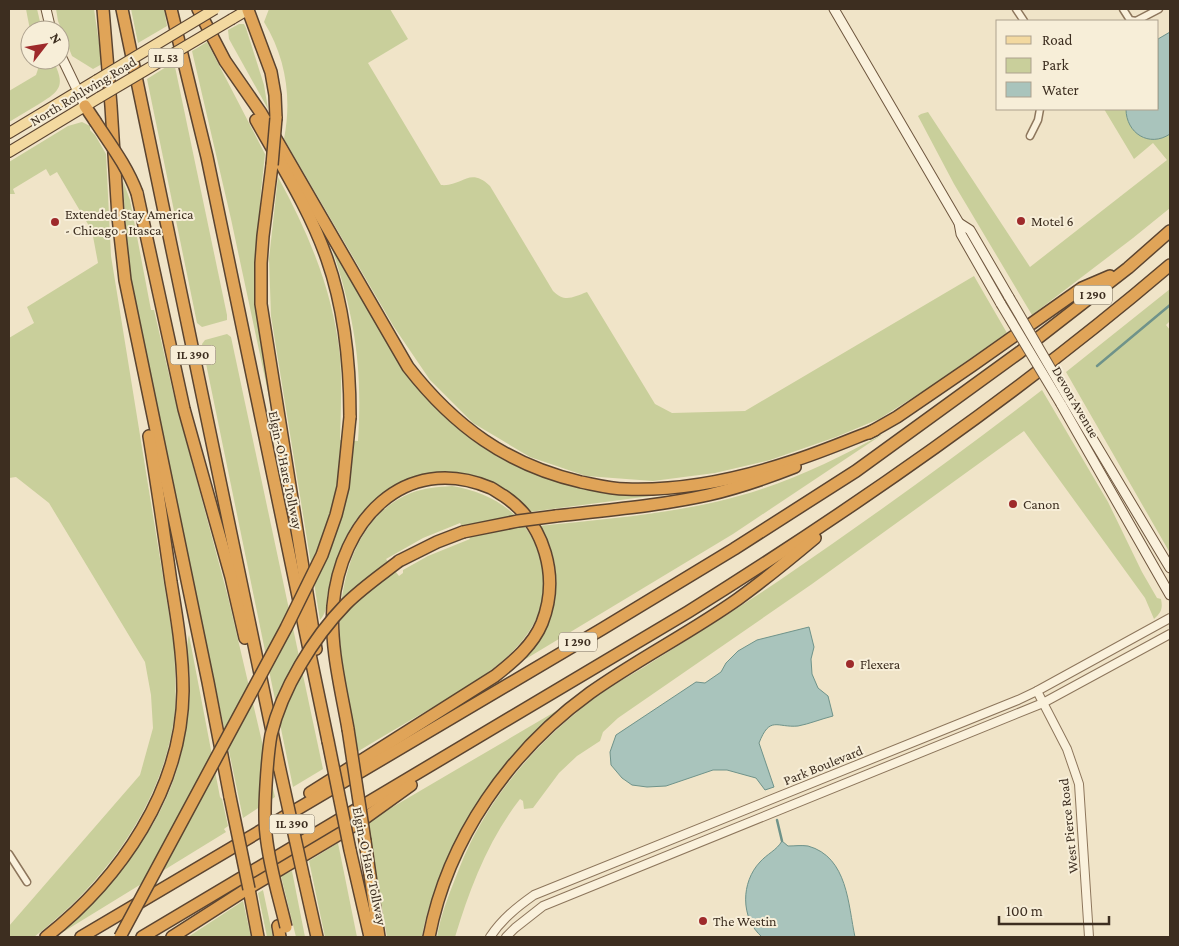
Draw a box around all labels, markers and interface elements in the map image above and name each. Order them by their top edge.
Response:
north arrow [20,20,70,70]
legend [996,20,1159,110]
text: N [47,30,66,47]
text: Road [1042,32,1073,48]
road number: IL 53 [148,48,184,68]
street label: North Rohlwing Road [27,53,139,129]
text: Park [1042,57,1069,73]
text: Water [1042,82,1079,98]
place label: Extended Stay America - Chicago - Itasca [65,206,194,238]
place label: Motel 6 [1031,213,1074,229]
marker: Motel 6 [1015,215,1027,227]
marker: Extended Stay America - Chicago - Itasca [49,216,61,228]
road number: I 290 [1074,286,1112,304]
road number: IL 390 [170,346,216,364]
street label: Devon Avenue [1049,363,1103,441]
street label: Elgin-O'Hare Tollway [266,409,306,531]
place label: Canon [1023,496,1060,512]
marker: Canon [1007,498,1019,510]
road number: I 290 [559,632,597,652]
place label: Flexera [860,656,901,672]
marker: Flexera [844,658,856,670]
street label: Park Boulevard [781,742,866,788]
street label: West Pierce Road [1055,777,1081,874]
street label: Elgin-O'Hare Tollway [350,805,390,927]
road number: IL 390 [270,814,314,834]
scale bar [999,894,1109,926]
text: 100 m [1006,903,1043,919]
place label: The Westin [713,913,777,929]
marker: The Westin [697,915,709,927]

